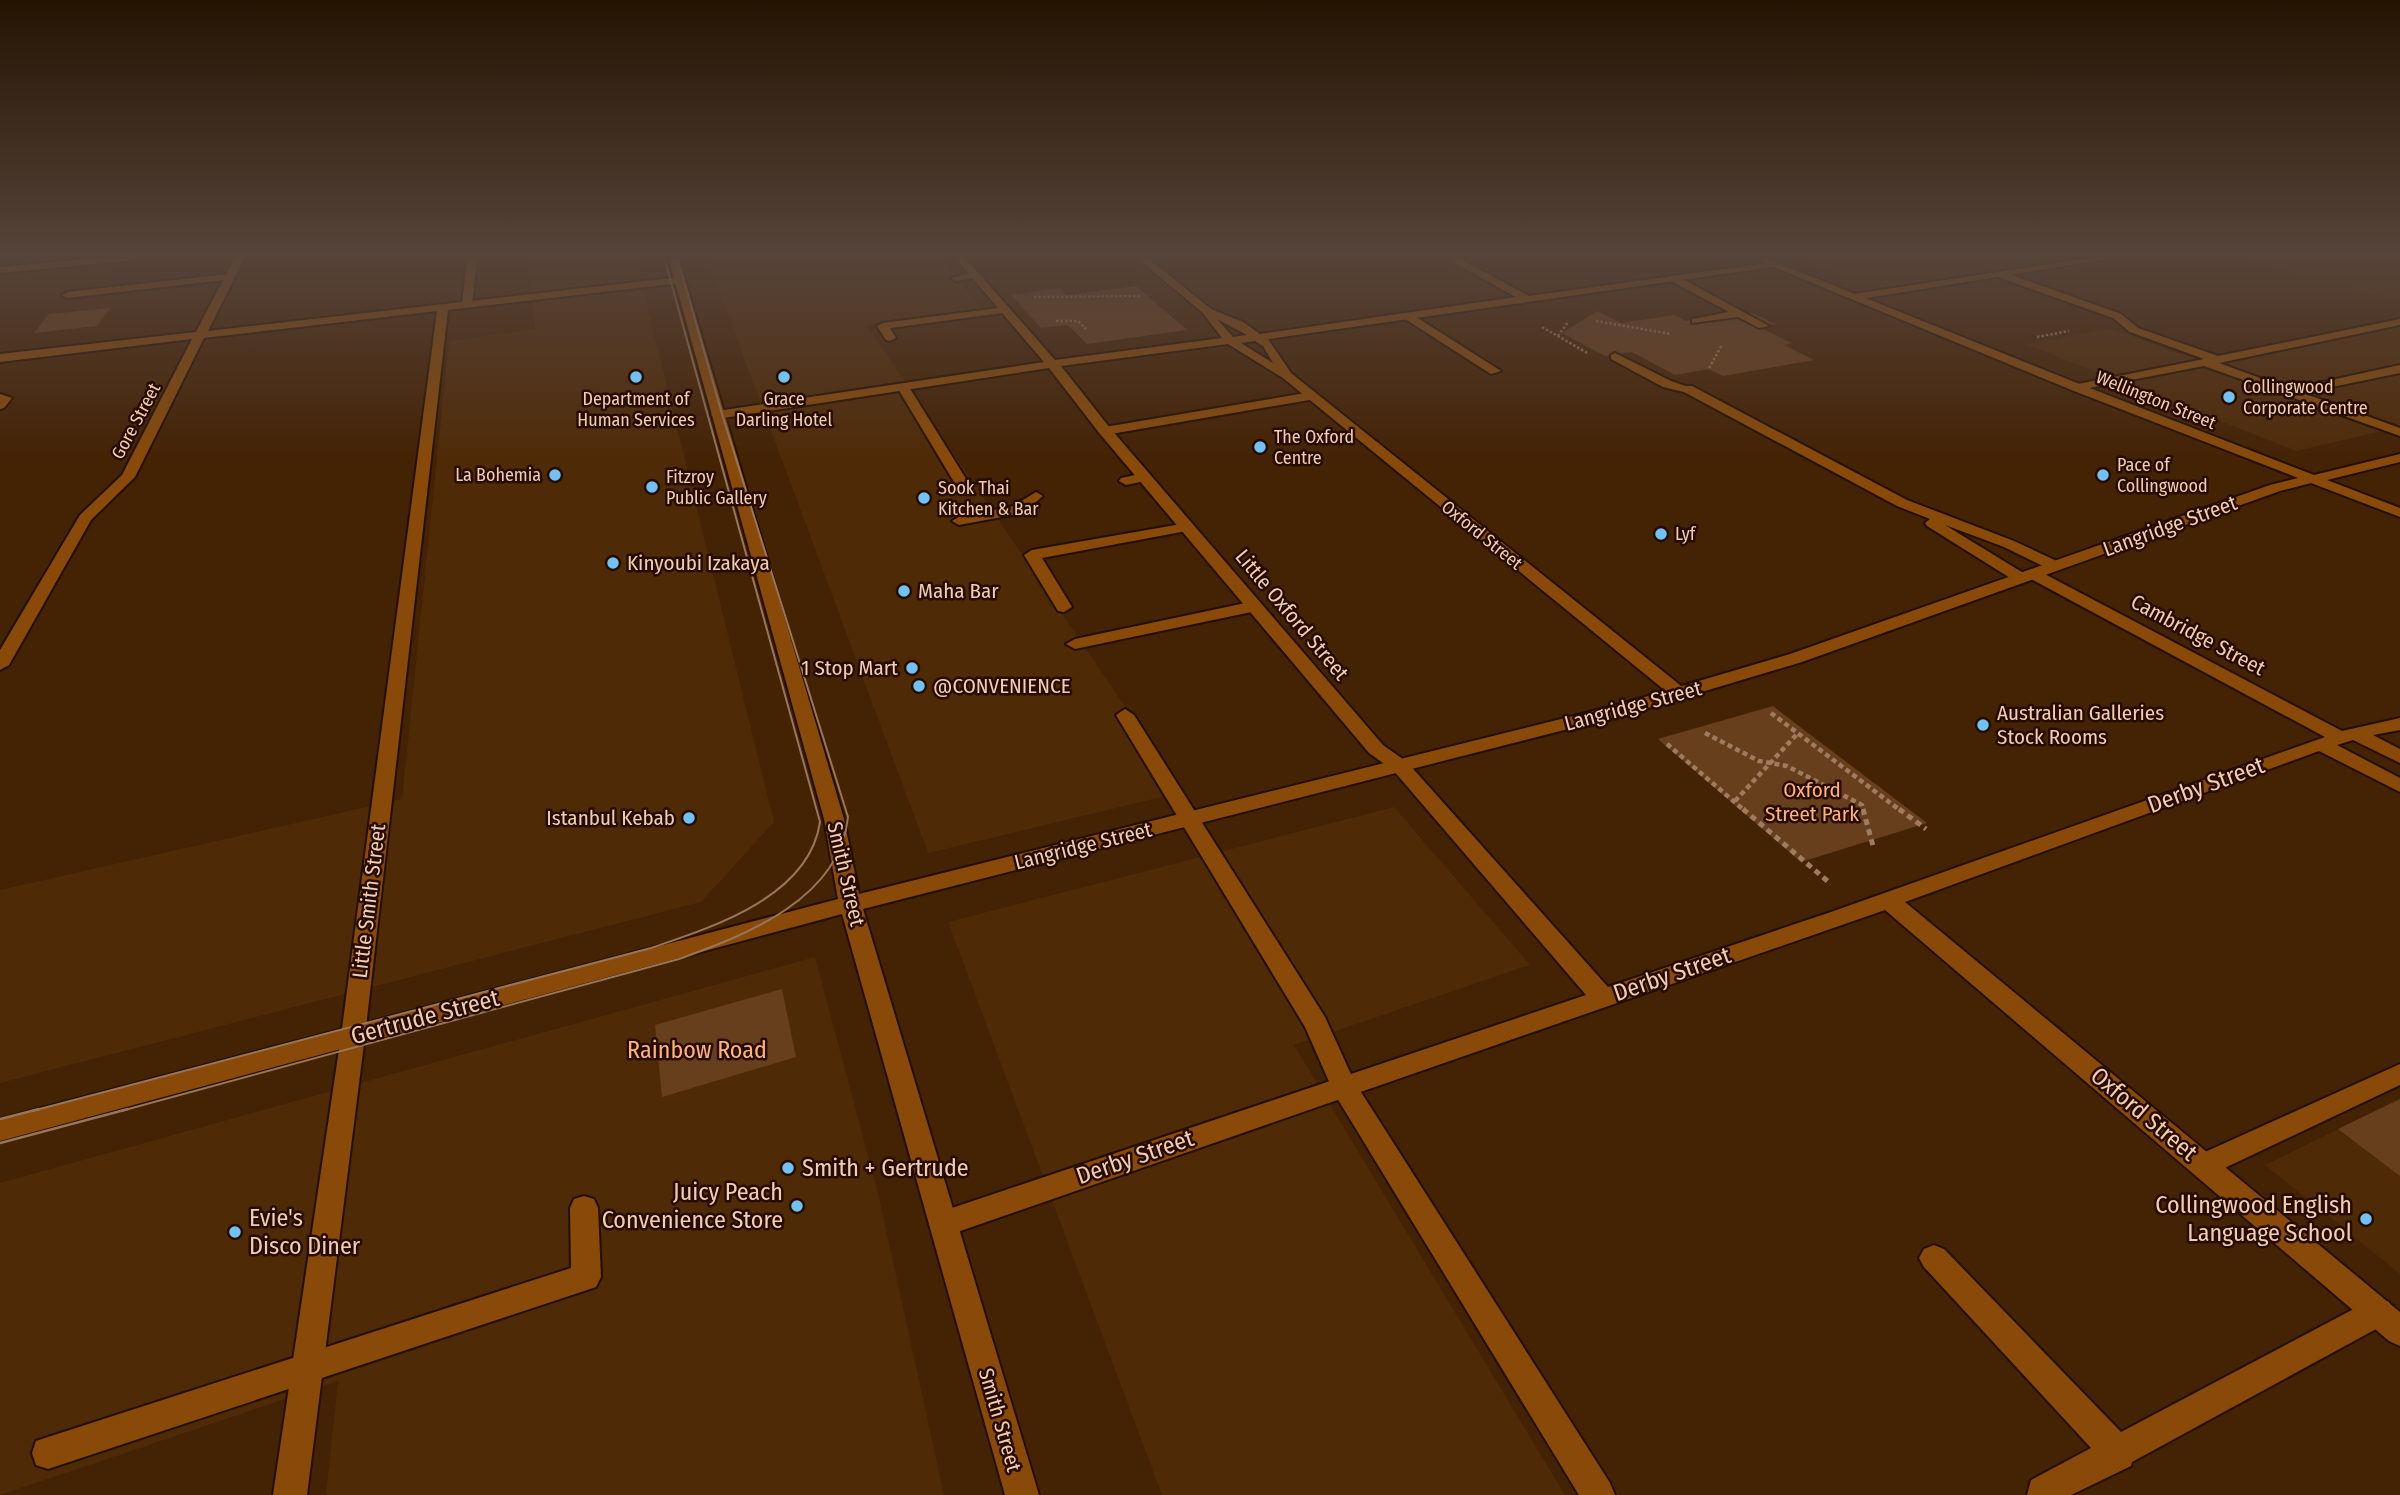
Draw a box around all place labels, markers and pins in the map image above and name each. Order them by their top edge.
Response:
marker: Department of Human Services [628,369,644,385]
marker: Grace Darling Hotel [776,369,792,385]
place label: Collingwood Corporate Centre [2243,376,2368,419]
place label: Department of Human Services [577,388,695,431]
place label: Grace Darling Hotel [736,388,832,431]
marker: Collingwood Corporate Centre [2221,389,2237,405]
place label: The Oxford Centre [1274,426,1354,469]
marker: The Oxford Centre [1252,439,1268,455]
place label: Pace of Collingwood [2117,454,2208,497]
place label: La Bohemia [455,464,541,486]
place label: Fitzroy Public Gallery [666,466,767,509]
marker: La Bohemia [547,467,563,483]
marker: Pace of Collingwood [2095,467,2111,483]
place label: Sook Thai Kitchen & Bar [938,477,1039,520]
marker: Fitzroy Public Gallery [644,479,660,495]
marker: Sook Thai Kitchen & Bar [916,490,932,506]
place label: Lyf [1675,523,1697,545]
marker: Lyf [1653,526,1669,542]
place label: Kinyoubi Izakaya [627,550,770,576]
marker: Kinyoubi Izakaya [605,555,621,571]
place label: Maha Bar [918,578,999,604]
marker: Maha Bar [896,583,912,599]
place label: 1 Stop Mart [801,655,898,681]
marker: 1 Stop Mart [904,660,920,676]
place label: @CONVENIENCE [933,673,1071,699]
marker: @CONVENIENCE [911,678,927,694]
place label: Australian Galleries Stock Rooms [1997,700,2164,750]
marker: Australian Galleries Stock Rooms [1975,717,1991,733]
place label: Istanbul Kebab [546,805,675,831]
marker: Istanbul Kebab [681,810,697,826]
place label: Smith + Gertrude [802,1154,969,1182]
marker: Smith + Gertrude [780,1160,796,1176]
place label: Juicy Peach Convenience Store [602,1178,783,1234]
place label: Collingwood English Language School [2155,1191,2352,1247]
marker: Juicy Peach Convenience Store [789,1198,805,1214]
place label: Evie's Disco Diner [249,1204,361,1260]
marker: Collingwood English Language School [2358,1211,2374,1227]
marker: Evie's Disco Diner [227,1224,243,1240]

